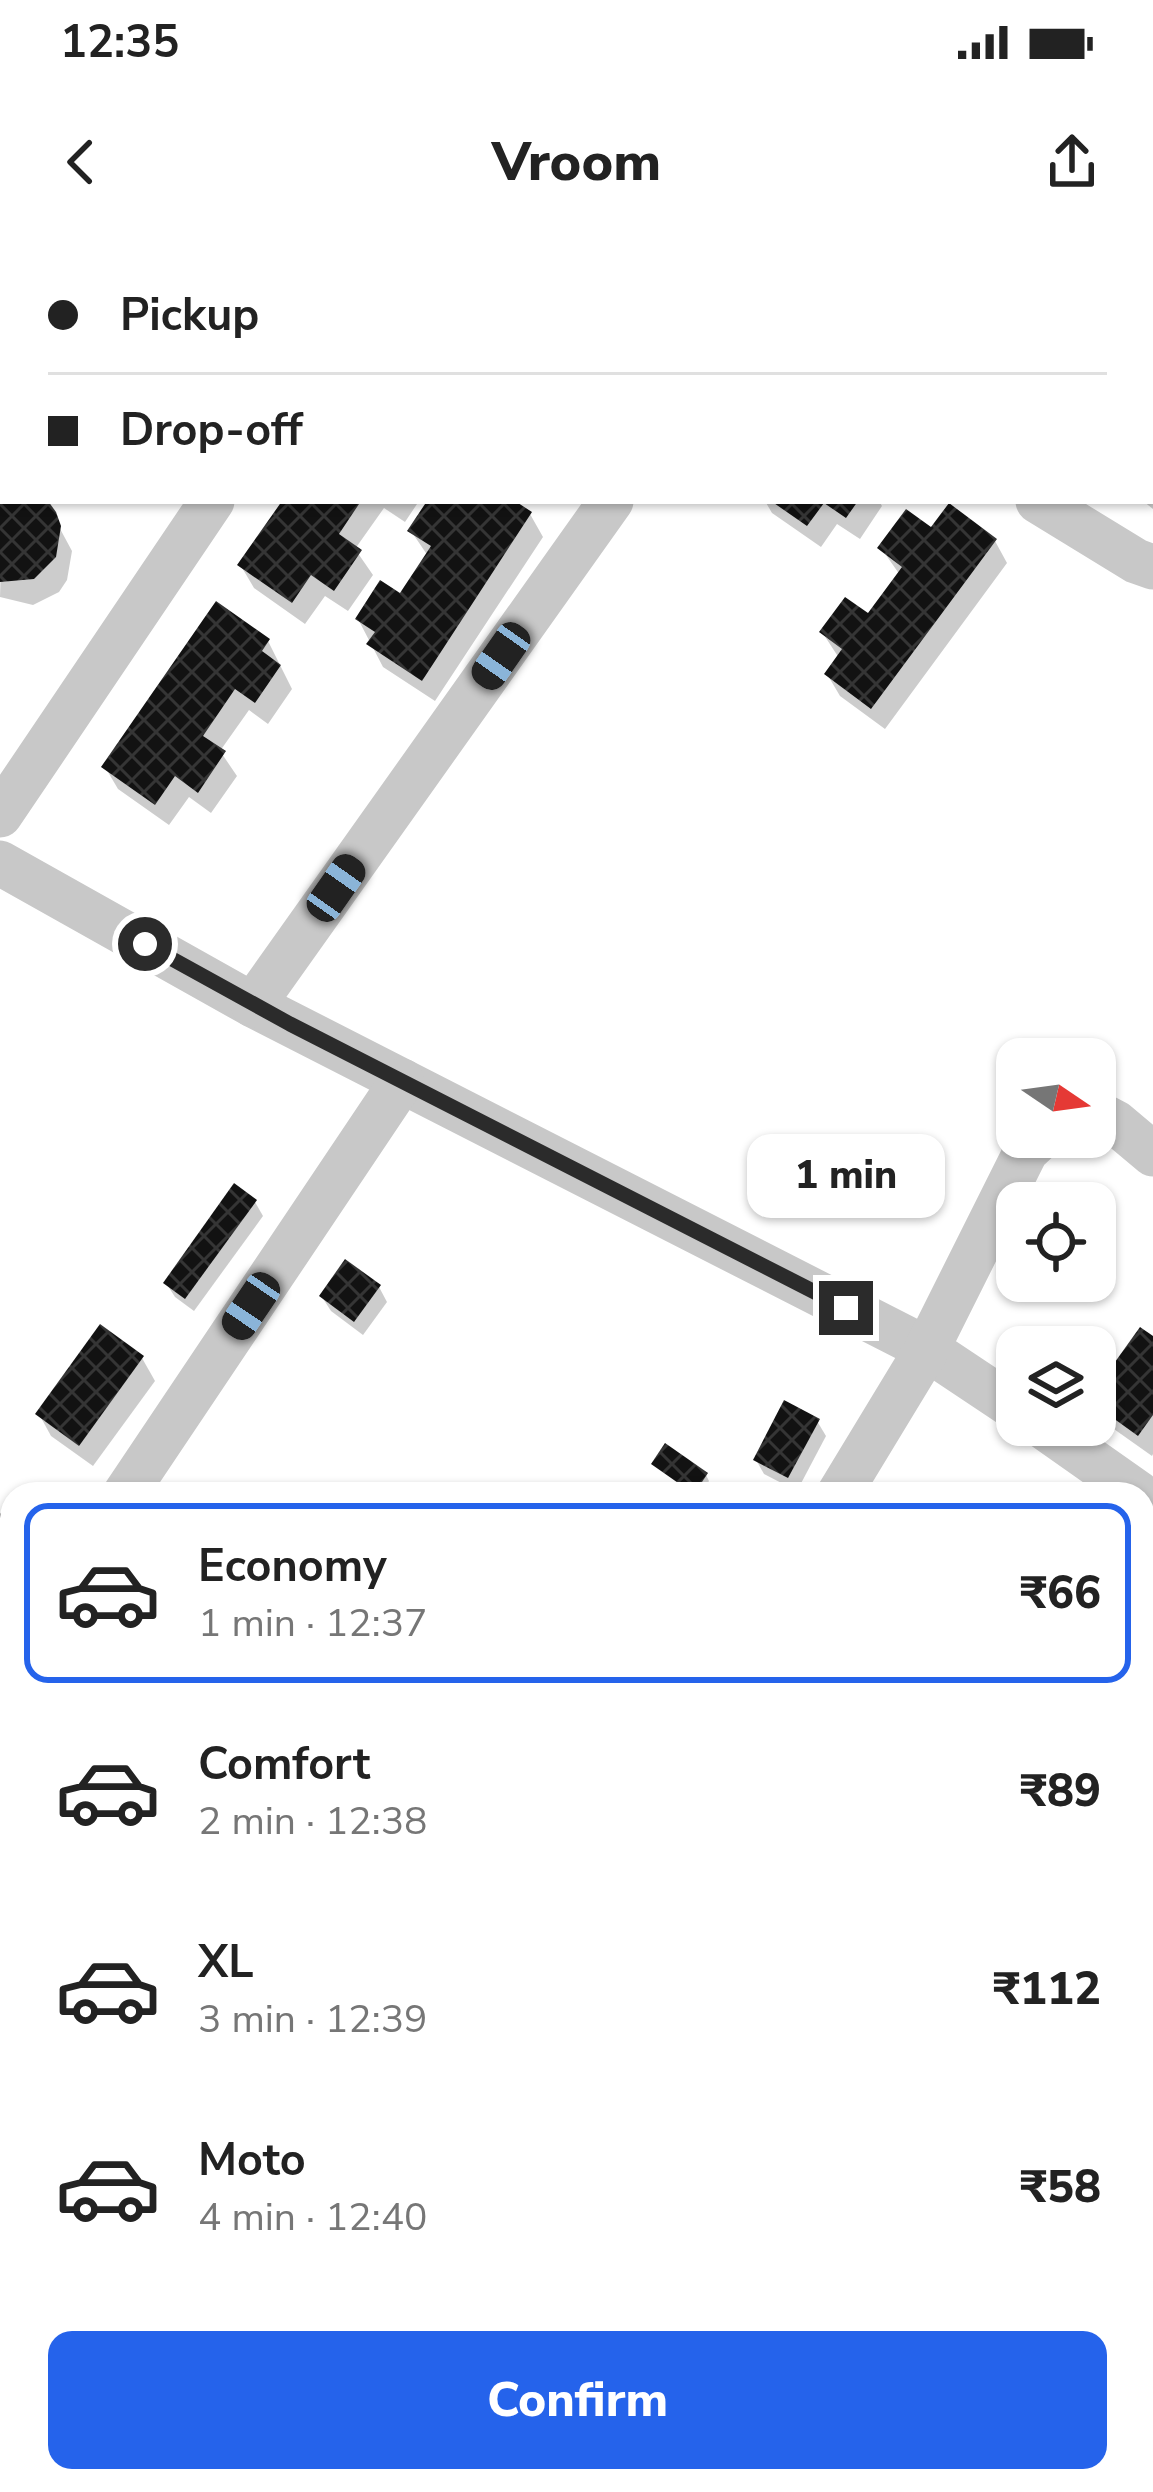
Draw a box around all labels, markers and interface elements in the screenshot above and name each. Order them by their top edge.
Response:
text: 12:35 [60,12,179,73]
text: Vroom [492,125,661,199]
icon: back [48,129,114,195]
icon: share [1039,129,1105,195]
text: Pickup [120,285,259,346]
text: Drop-off [120,400,303,461]
car [466,616,536,696]
car [301,848,371,928]
route start [118,917,172,971]
north arrow [996,1038,1116,1158]
map controls [996,1038,1116,1446]
callout: 1 min [747,1134,945,1218]
text: 1 min [795,1149,897,1202]
button: locate [996,1182,1116,1302]
car [216,1266,286,1346]
route end [819,1281,873,1335]
button: layers [996,1326,1116,1446]
text: Economy [198,1536,387,1597]
icon: car [54,1539,162,1647]
text: ₹66 [1020,1563,1101,1624]
text: 1 min · 12:37 [198,1597,427,1650]
text: Comfort [198,1734,370,1795]
icon: car [54,1737,162,1845]
text: ₹89 [1020,1761,1101,1822]
text: 2 min · 12:38 [198,1795,427,1848]
text: XL [198,1932,254,1993]
icon: car [54,1935,162,2043]
text: ₹112 [993,1959,1101,2020]
text: 3 min · 12:39 [198,1993,427,2046]
text: Moto [198,2130,306,2191]
icon: car [54,2133,162,2241]
text: ₹58 [1020,2157,1101,2218]
text: 4 min · 12:40 [198,2191,427,2244]
button: Confirm [48,2331,1107,2469]

